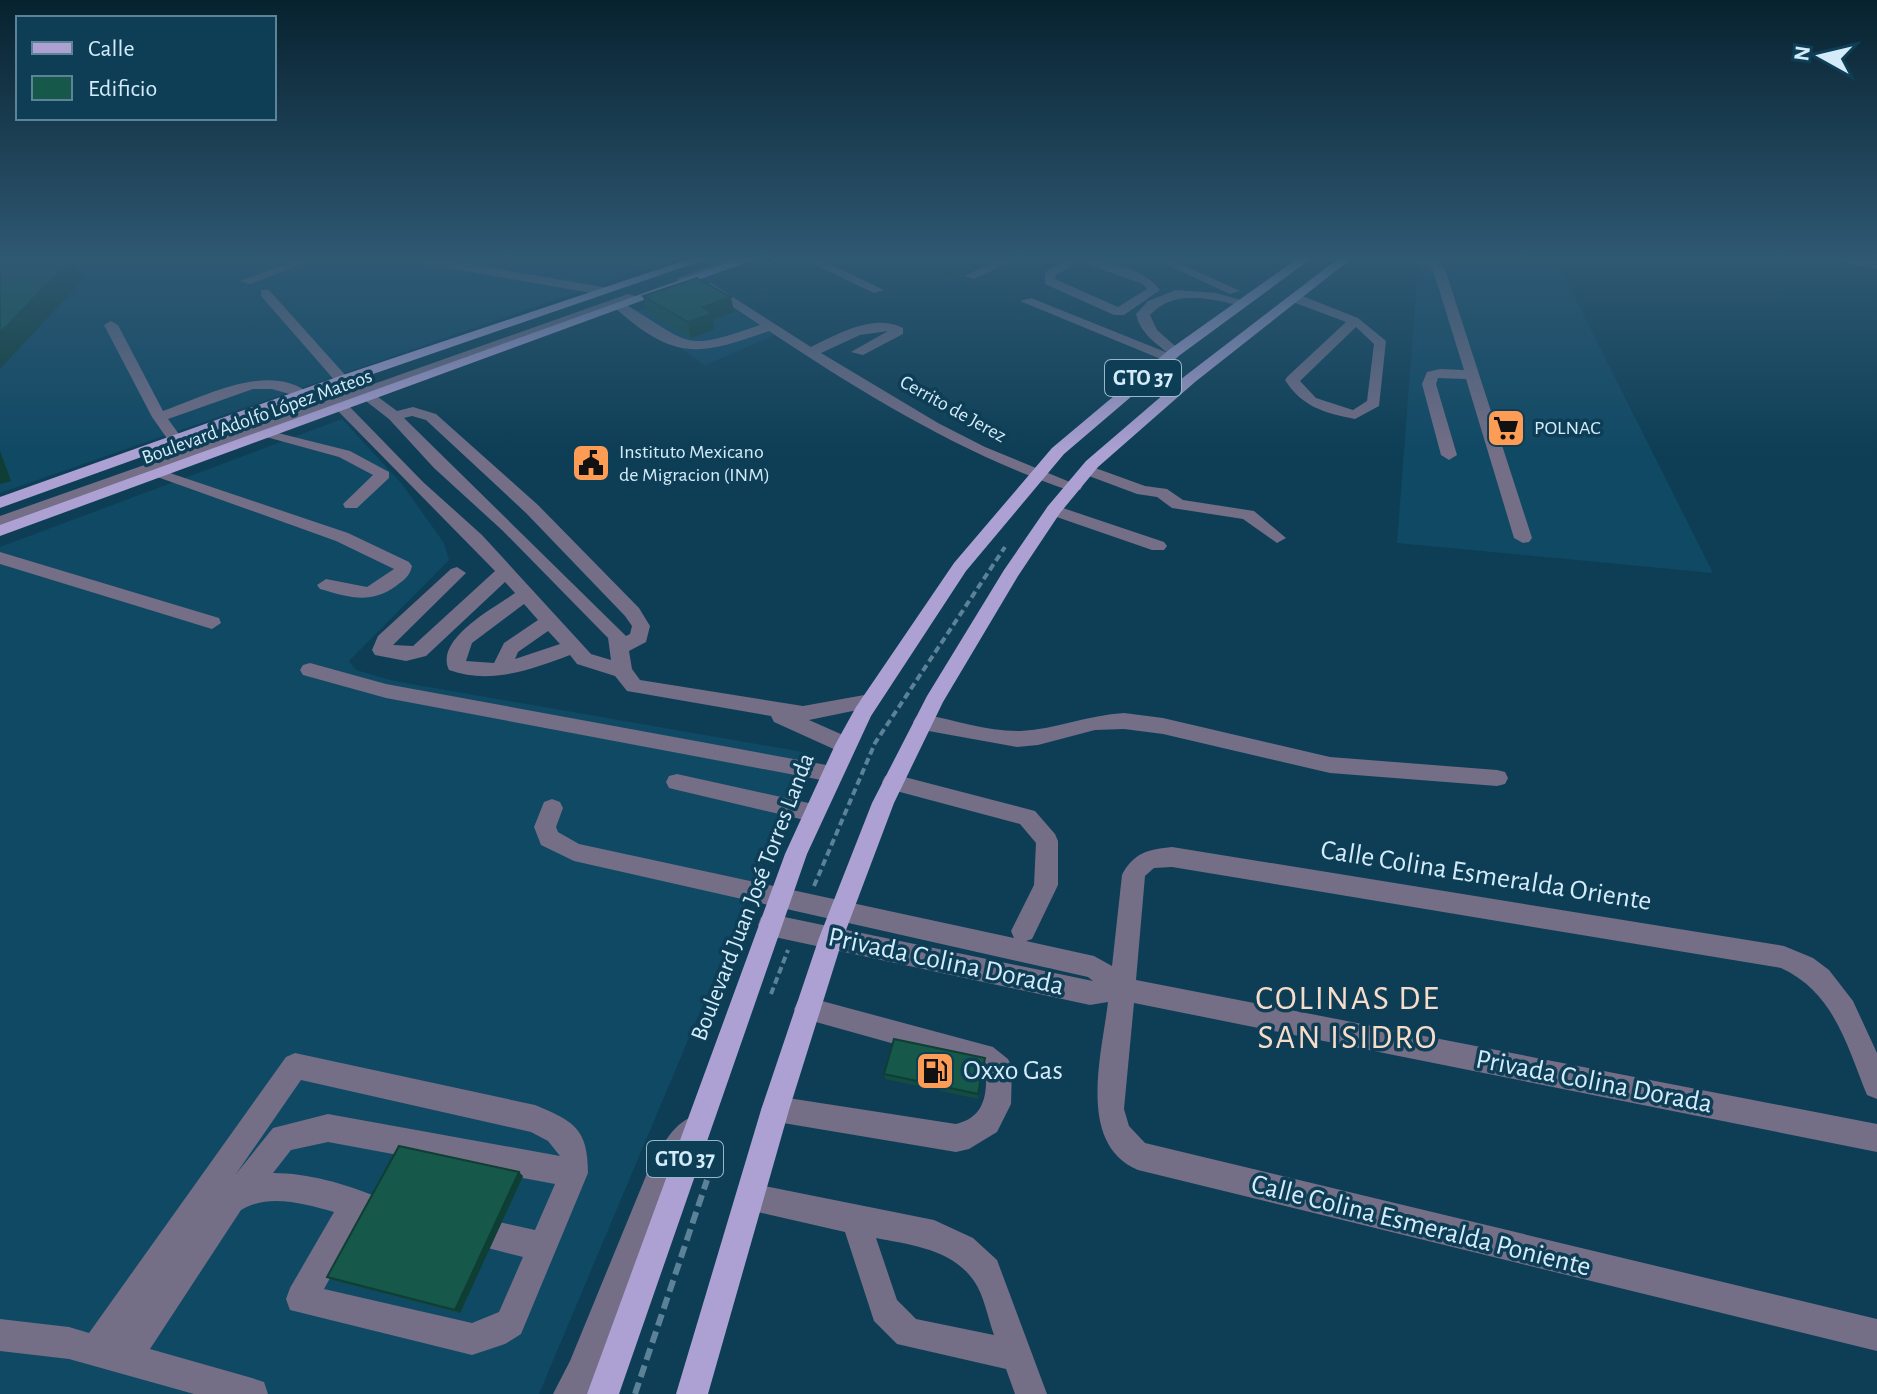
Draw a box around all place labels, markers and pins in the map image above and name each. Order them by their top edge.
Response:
supermarket icon: POLNAC [1485,407,1527,449]
place label: POLNAC [1534,418,1601,438]
public building icon: Instituto Mexicano de Migracion (INM) [570,442,612,484]
place label: Instituto Mexicano de Migracion (INM) [619,442,770,485]
fuel station icon: Oxxo Gas [914,1050,956,1092]
place label: Oxxo Gas [963,1057,1063,1085]

